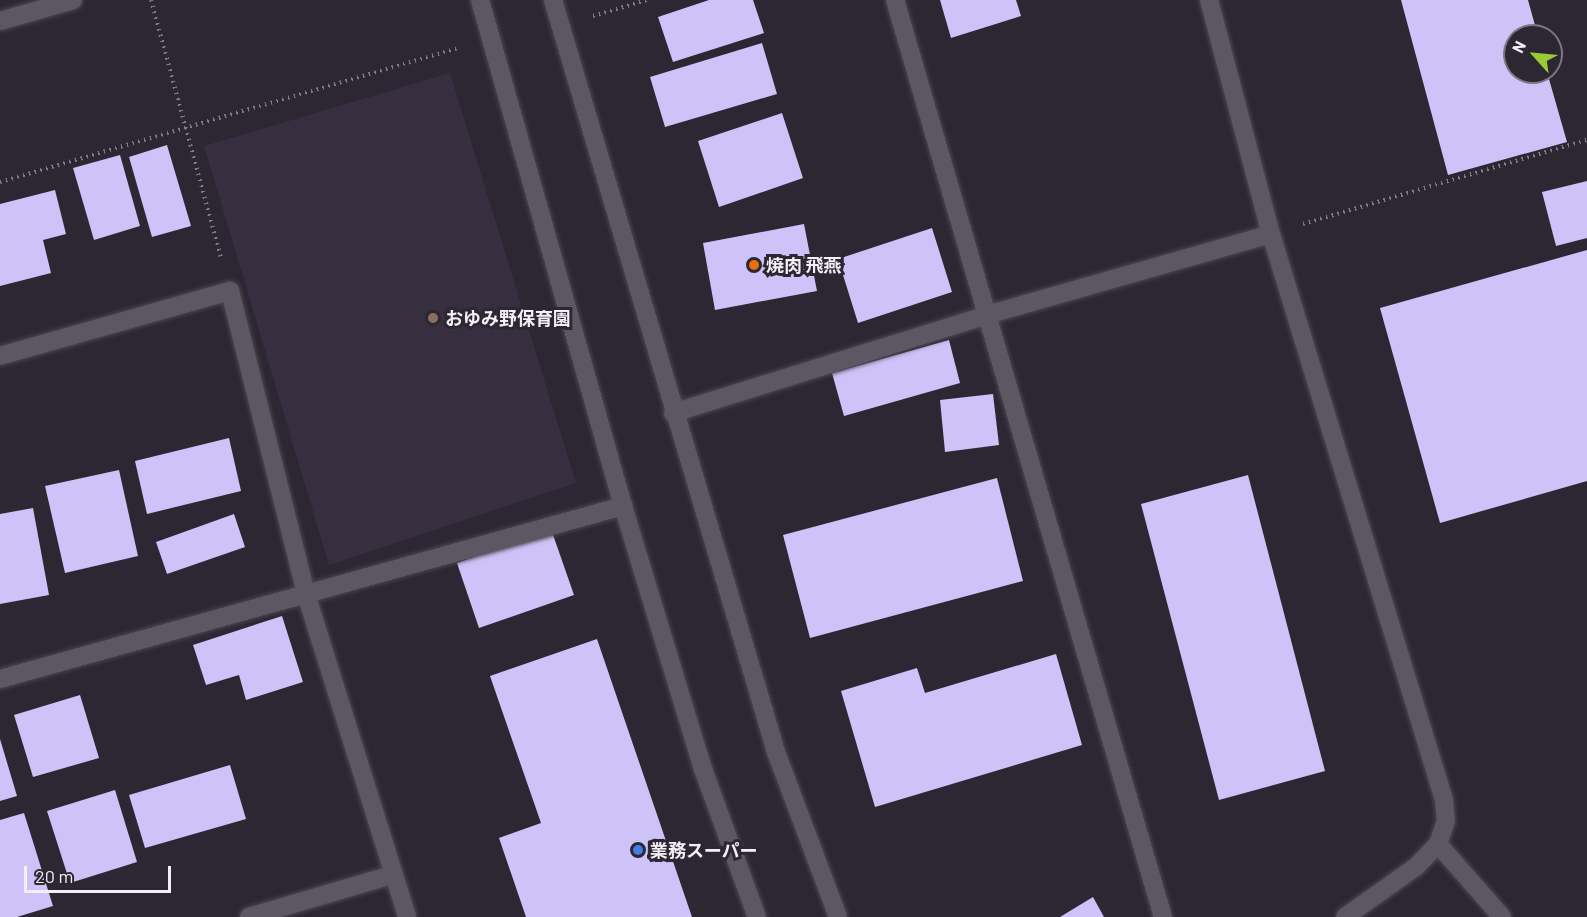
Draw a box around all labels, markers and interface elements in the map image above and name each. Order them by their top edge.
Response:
north arrow [1503,24,1563,84]
text: N [1507,37,1529,56]
place label: 焼肉 飛燕 [766,254,842,276]
marker: 焼肉 飛燕 [747,258,761,272]
place label: おゆみ野保育園 [445,307,571,329]
marker: おゆみ野保育園 [426,311,440,325]
place label: 業務スーパー [650,839,758,861]
marker: 業務スーパー [631,843,645,857]
scale bar [27,854,174,892]
text: 20 m [35,865,73,887]

